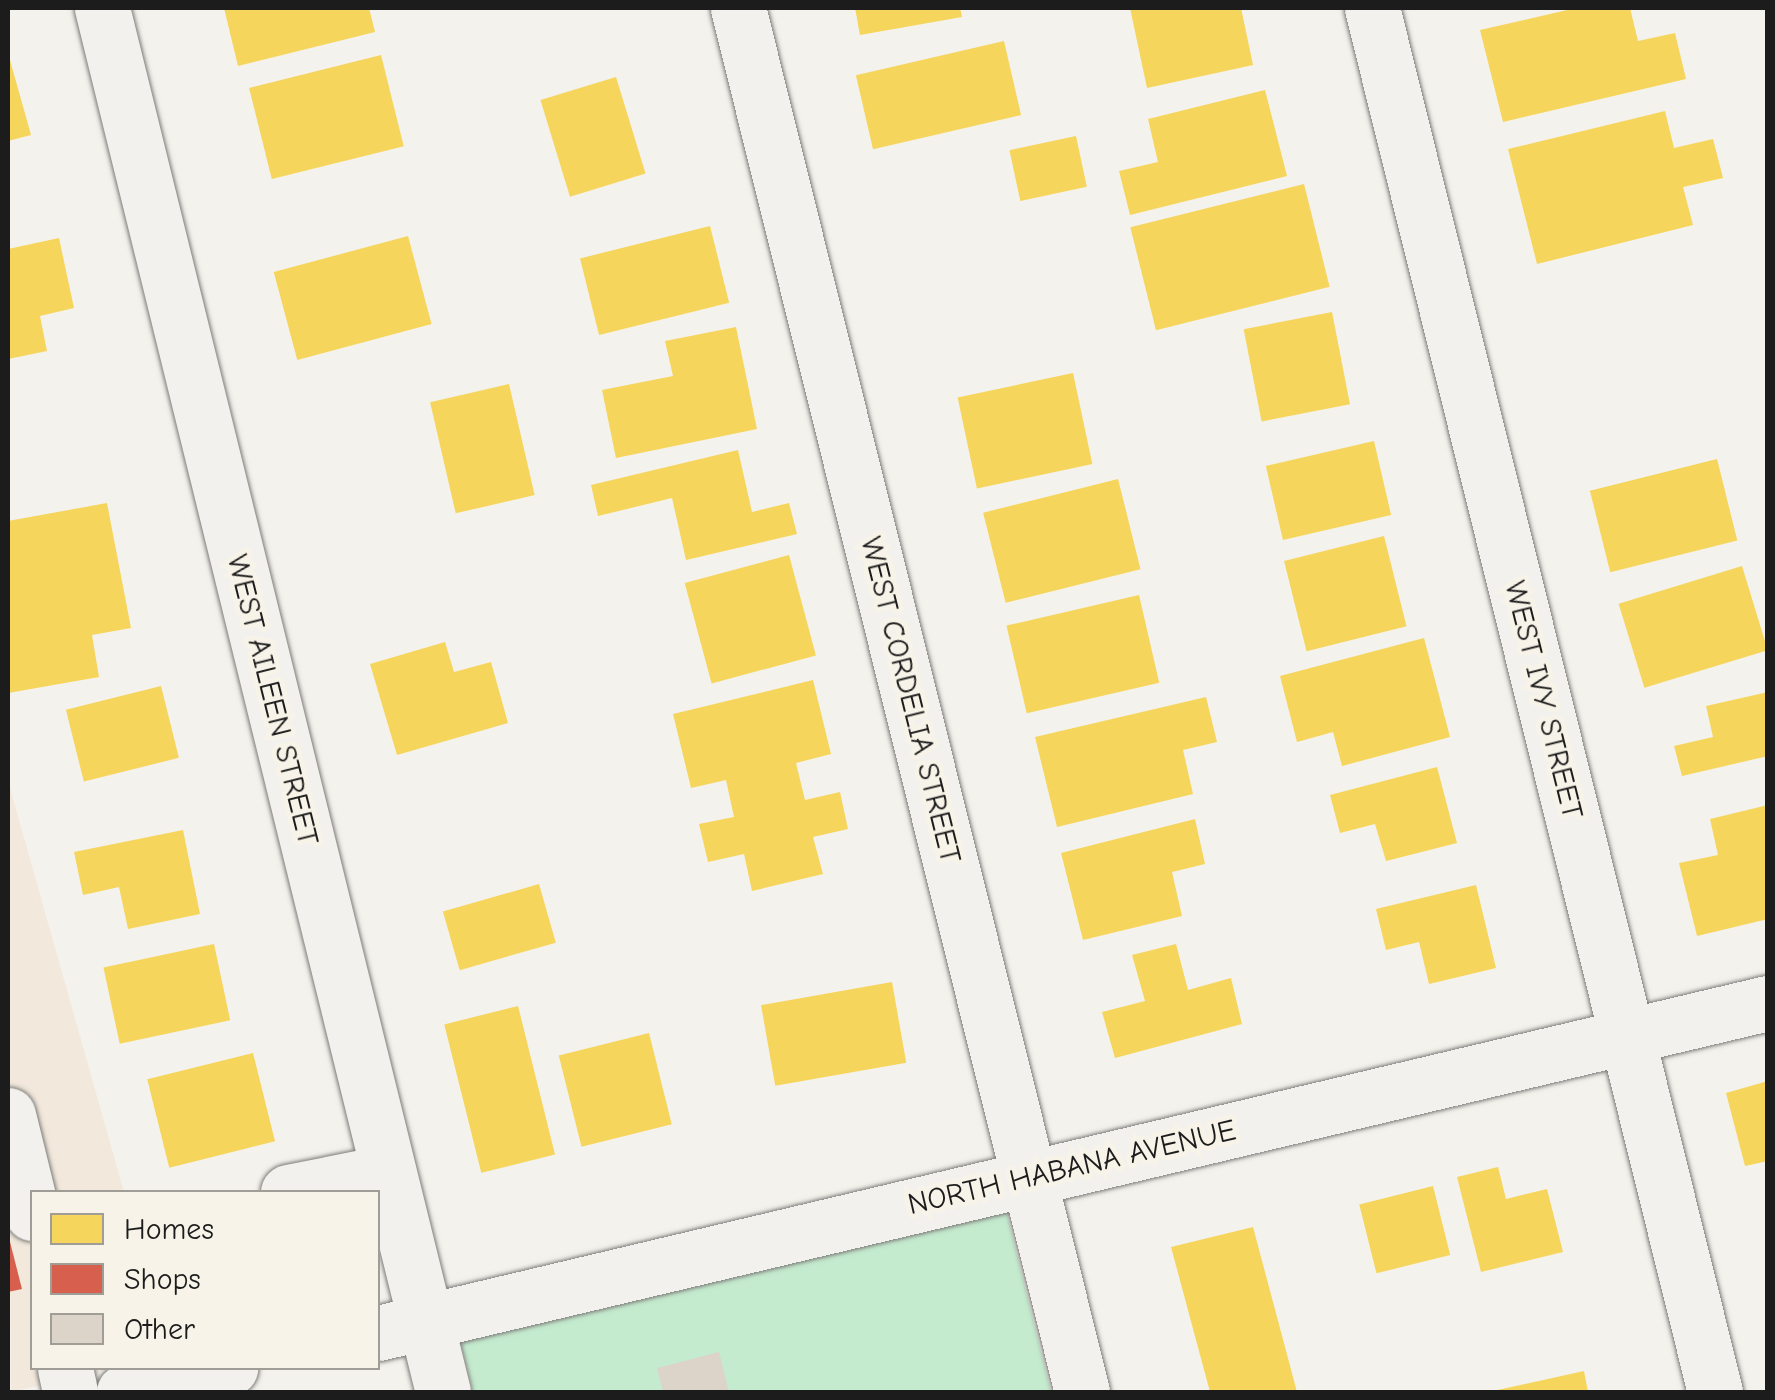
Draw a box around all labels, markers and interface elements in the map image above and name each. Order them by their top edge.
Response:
street label: WEST CORDELIA STREET [852,533,968,867]
street label: WEST AILEEN STREET [218,551,326,849]
street label: WEST IVY STREET [1496,577,1590,823]
street label: NORTH HABANA AVENUE [905,1113,1239,1223]
legend [30,1190,380,1370]
text: Homes [124,1212,214,1247]
text: Shops [124,1262,201,1297]
text: Other [124,1312,195,1347]

